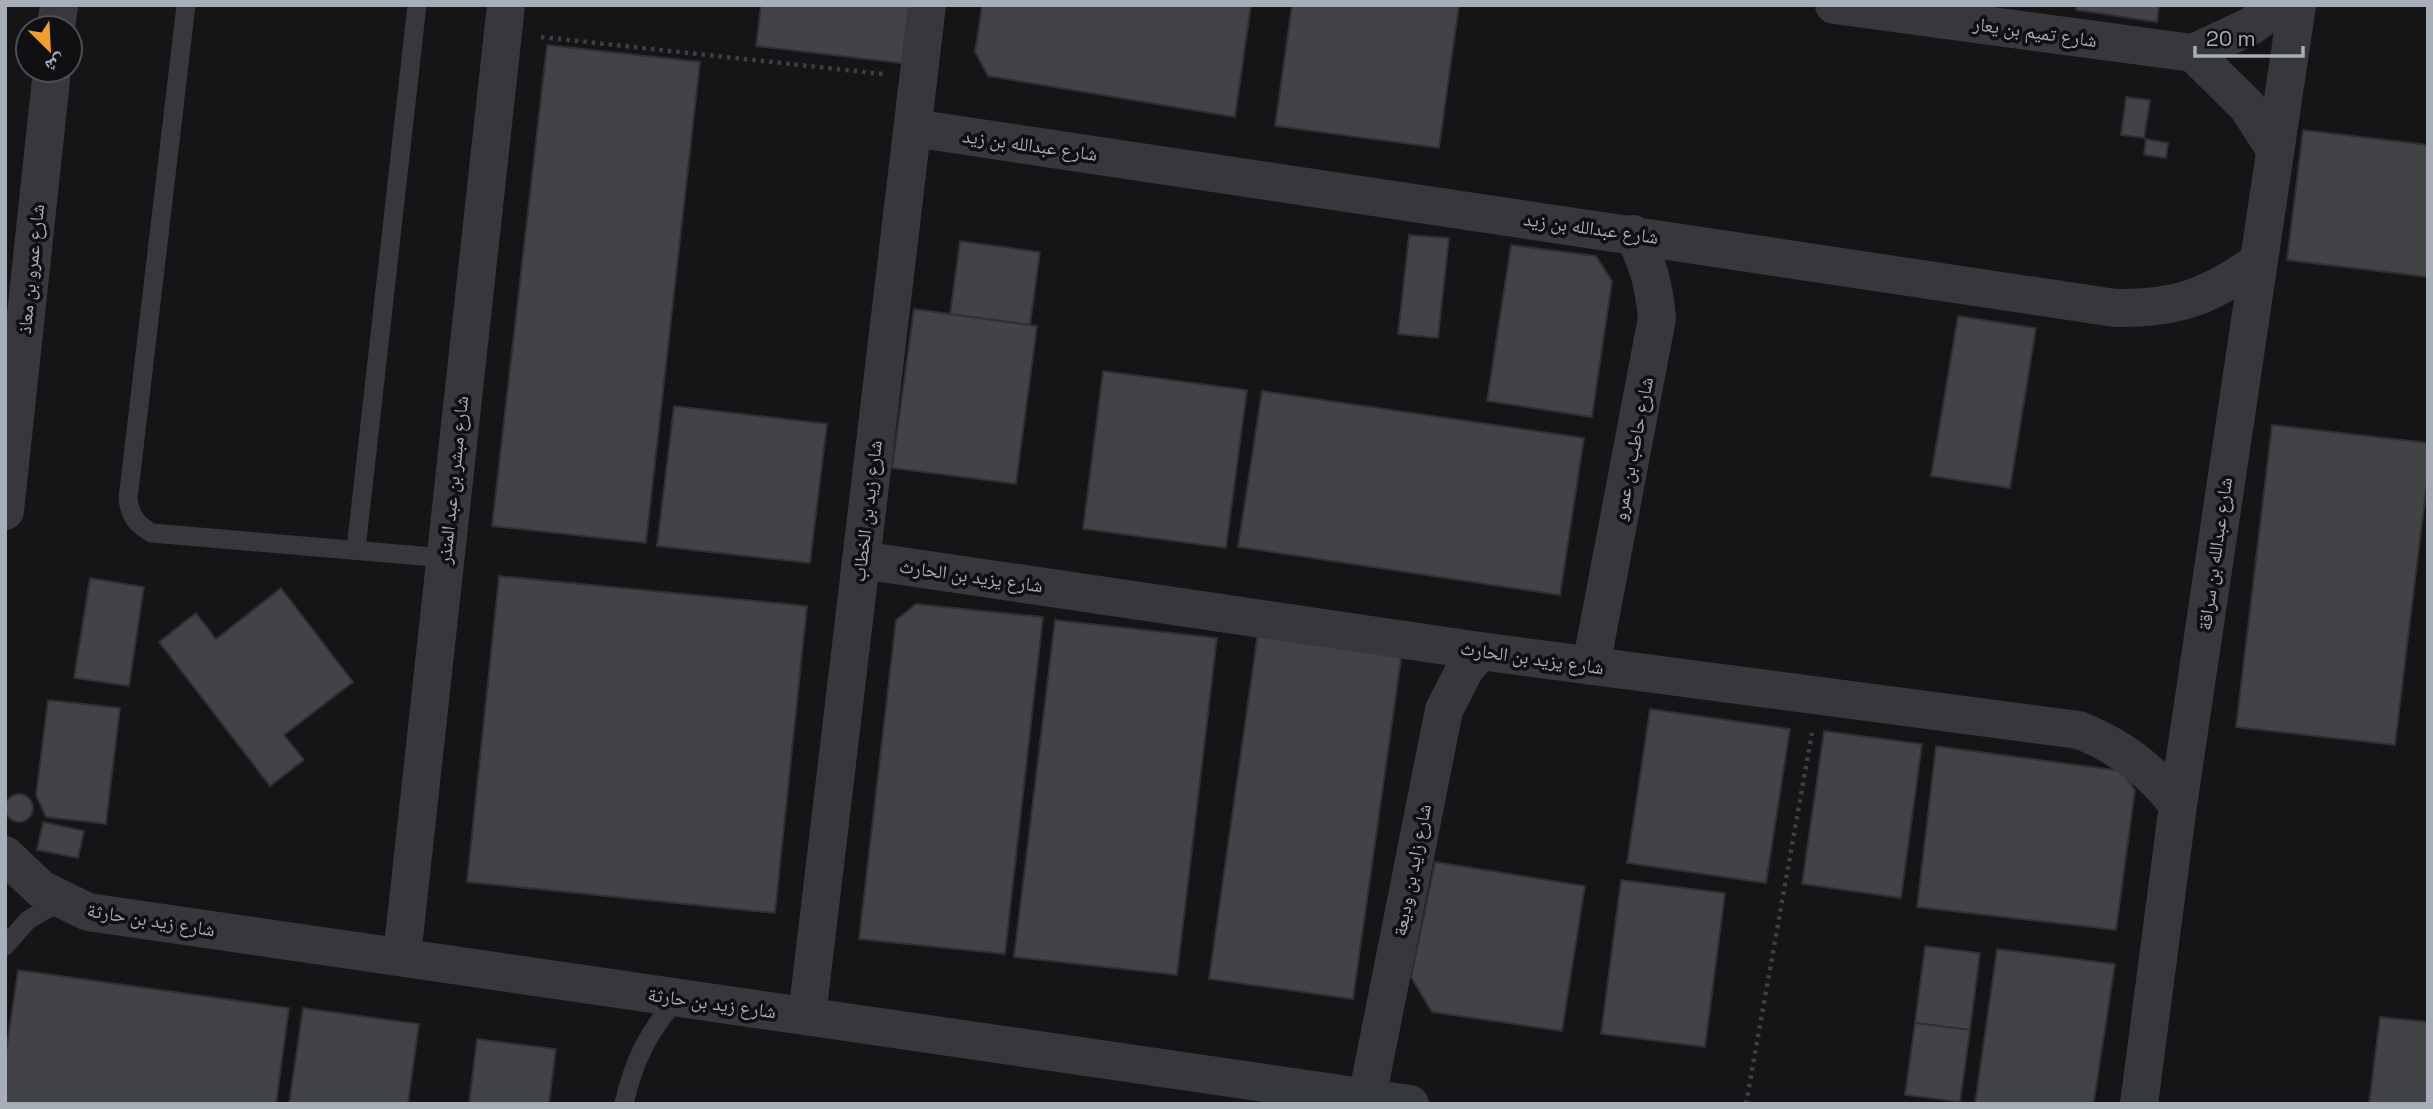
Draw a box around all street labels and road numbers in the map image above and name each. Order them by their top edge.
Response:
street label: شارع تميم بن يعار [1970,11,2099,53]
street label: شارع عبدالله بن زيد [961,123,1099,167]
street label: شارع عمرو بن معاذ [12,203,50,335]
street label: شارع عبدالله بن زيد [1522,206,1660,250]
street label: شارع حاطب بن عمرو [1607,375,1659,523]
street label: شارع مبشر بن عبد المنذر [432,395,474,566]
street label: شارع زيد بن الخطاب [846,439,888,583]
street label: شارع عبدالله بن سراقة [2192,476,2238,632]
street label: شارع يزيد بن الحارث [898,554,1044,598]
street label: شارع يزيد بن الحارث [1459,636,1605,680]
street label: شارع زايد بن وديعة [1387,802,1437,938]
street label: شارع زيد بن حارثة [85,898,217,942]
street label: شارع زيد بن حارثة [646,982,778,1024]

